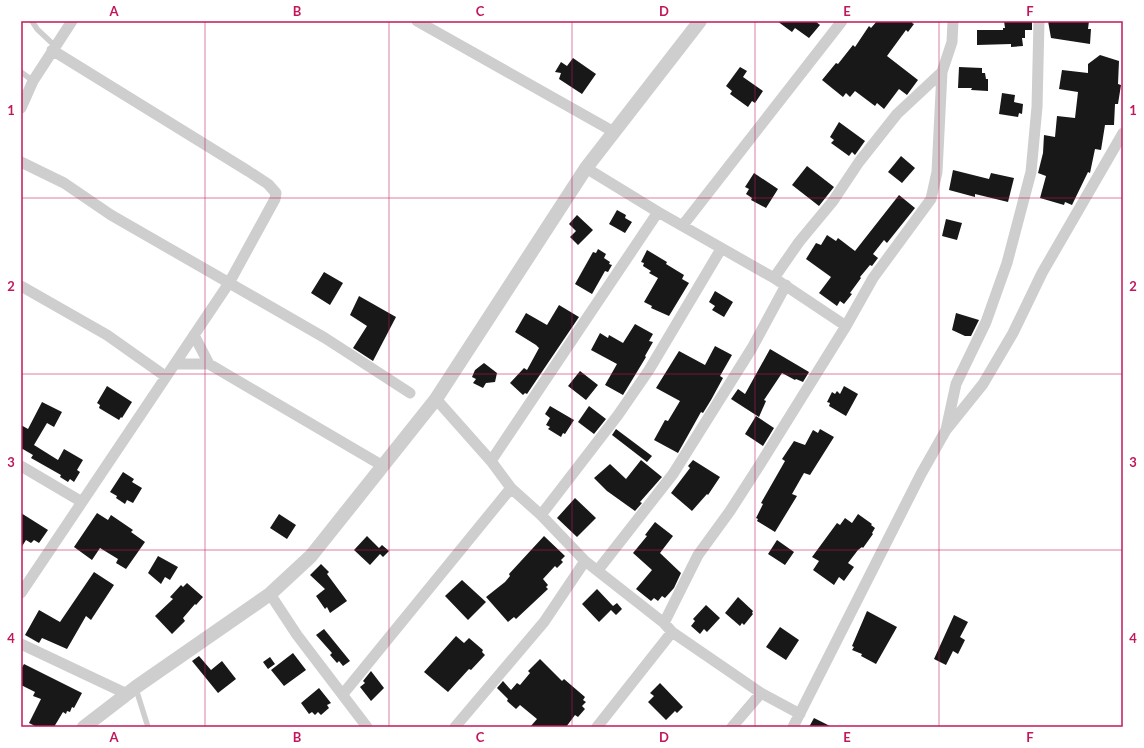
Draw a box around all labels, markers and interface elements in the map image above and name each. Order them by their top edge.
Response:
text: A [108,3,119,19]
text: B [293,3,302,19]
text: C [476,3,485,19]
text: D [659,3,669,19]
text: E [843,3,851,19]
text: F [1026,3,1034,19]
text: 1 [7,102,15,118]
text: 1 [1129,102,1137,118]
text: 2 [7,278,15,294]
text: 2 [1129,278,1137,294]
text: 3 [7,454,15,470]
text: 3 [1129,454,1137,470]
text: 4 [7,630,15,646]
text: 4 [1129,630,1137,646]
text: A [108,729,119,745]
text: B [293,729,302,745]
text: C [476,729,485,745]
text: D [659,729,669,745]
text: E [843,729,851,745]
text: F [1026,729,1034,745]

